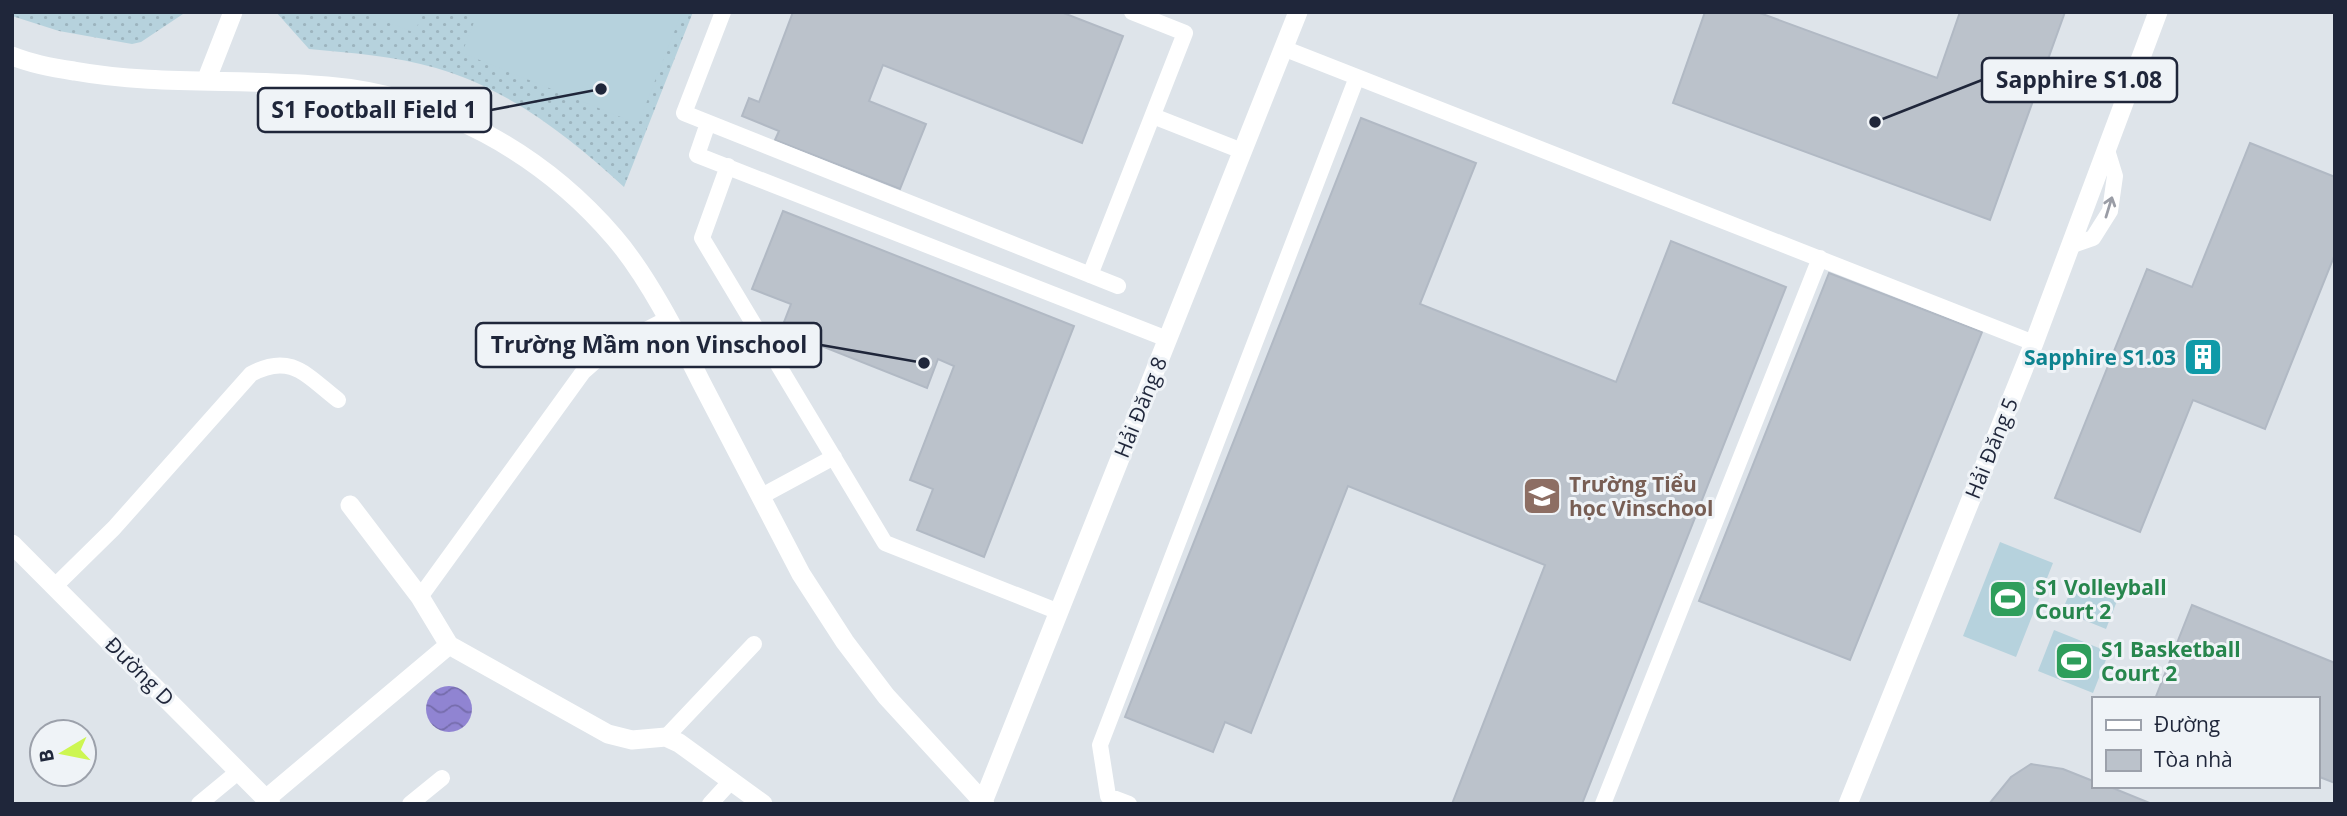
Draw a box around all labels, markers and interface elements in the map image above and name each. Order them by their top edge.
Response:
callout: Sapphire S1.08 [1982,58,2177,102]
text: Sapphire S1.08 [1996,63,2162,95]
callout: S1 Football Field 1 [258,88,491,132]
text: S1 Football Field 1 [271,93,477,125]
one-way arrow [2103,197,2116,219]
callout: Trường Mầm non Vinschool [476,323,821,367]
text: Trường Mầm non Vinschool [491,328,807,360]
building icon: Sapphire S1.03 [2182,336,2224,378]
place label: Sapphire S1.03 [2024,343,2176,371]
street label: Hải Đăng 8 [1107,352,1173,462]
street label: Hải Đăng 5 [1958,393,2024,503]
place label: Trường Tiểu học Vinschool [1569,470,1713,522]
school or university icon: Trường Tiểu học Vinschool [1521,475,1563,517]
place label: S1 Volleyball Court 2 [2035,573,2167,625]
sports icon: S1 Volleyball Court 2 [1987,578,2029,620]
street label: Đường D [99,630,181,712]
place label: S1 Basketball Court 2 [2101,635,2241,687]
sports icon: S1 Basketball Court 2 [2053,640,2095,682]
legend [2092,697,2319,788]
text: Đường [2154,710,2220,738]
north arrow [28,718,98,788]
text: Tòa nhà [2154,745,2233,773]
text: B [32,747,60,764]

